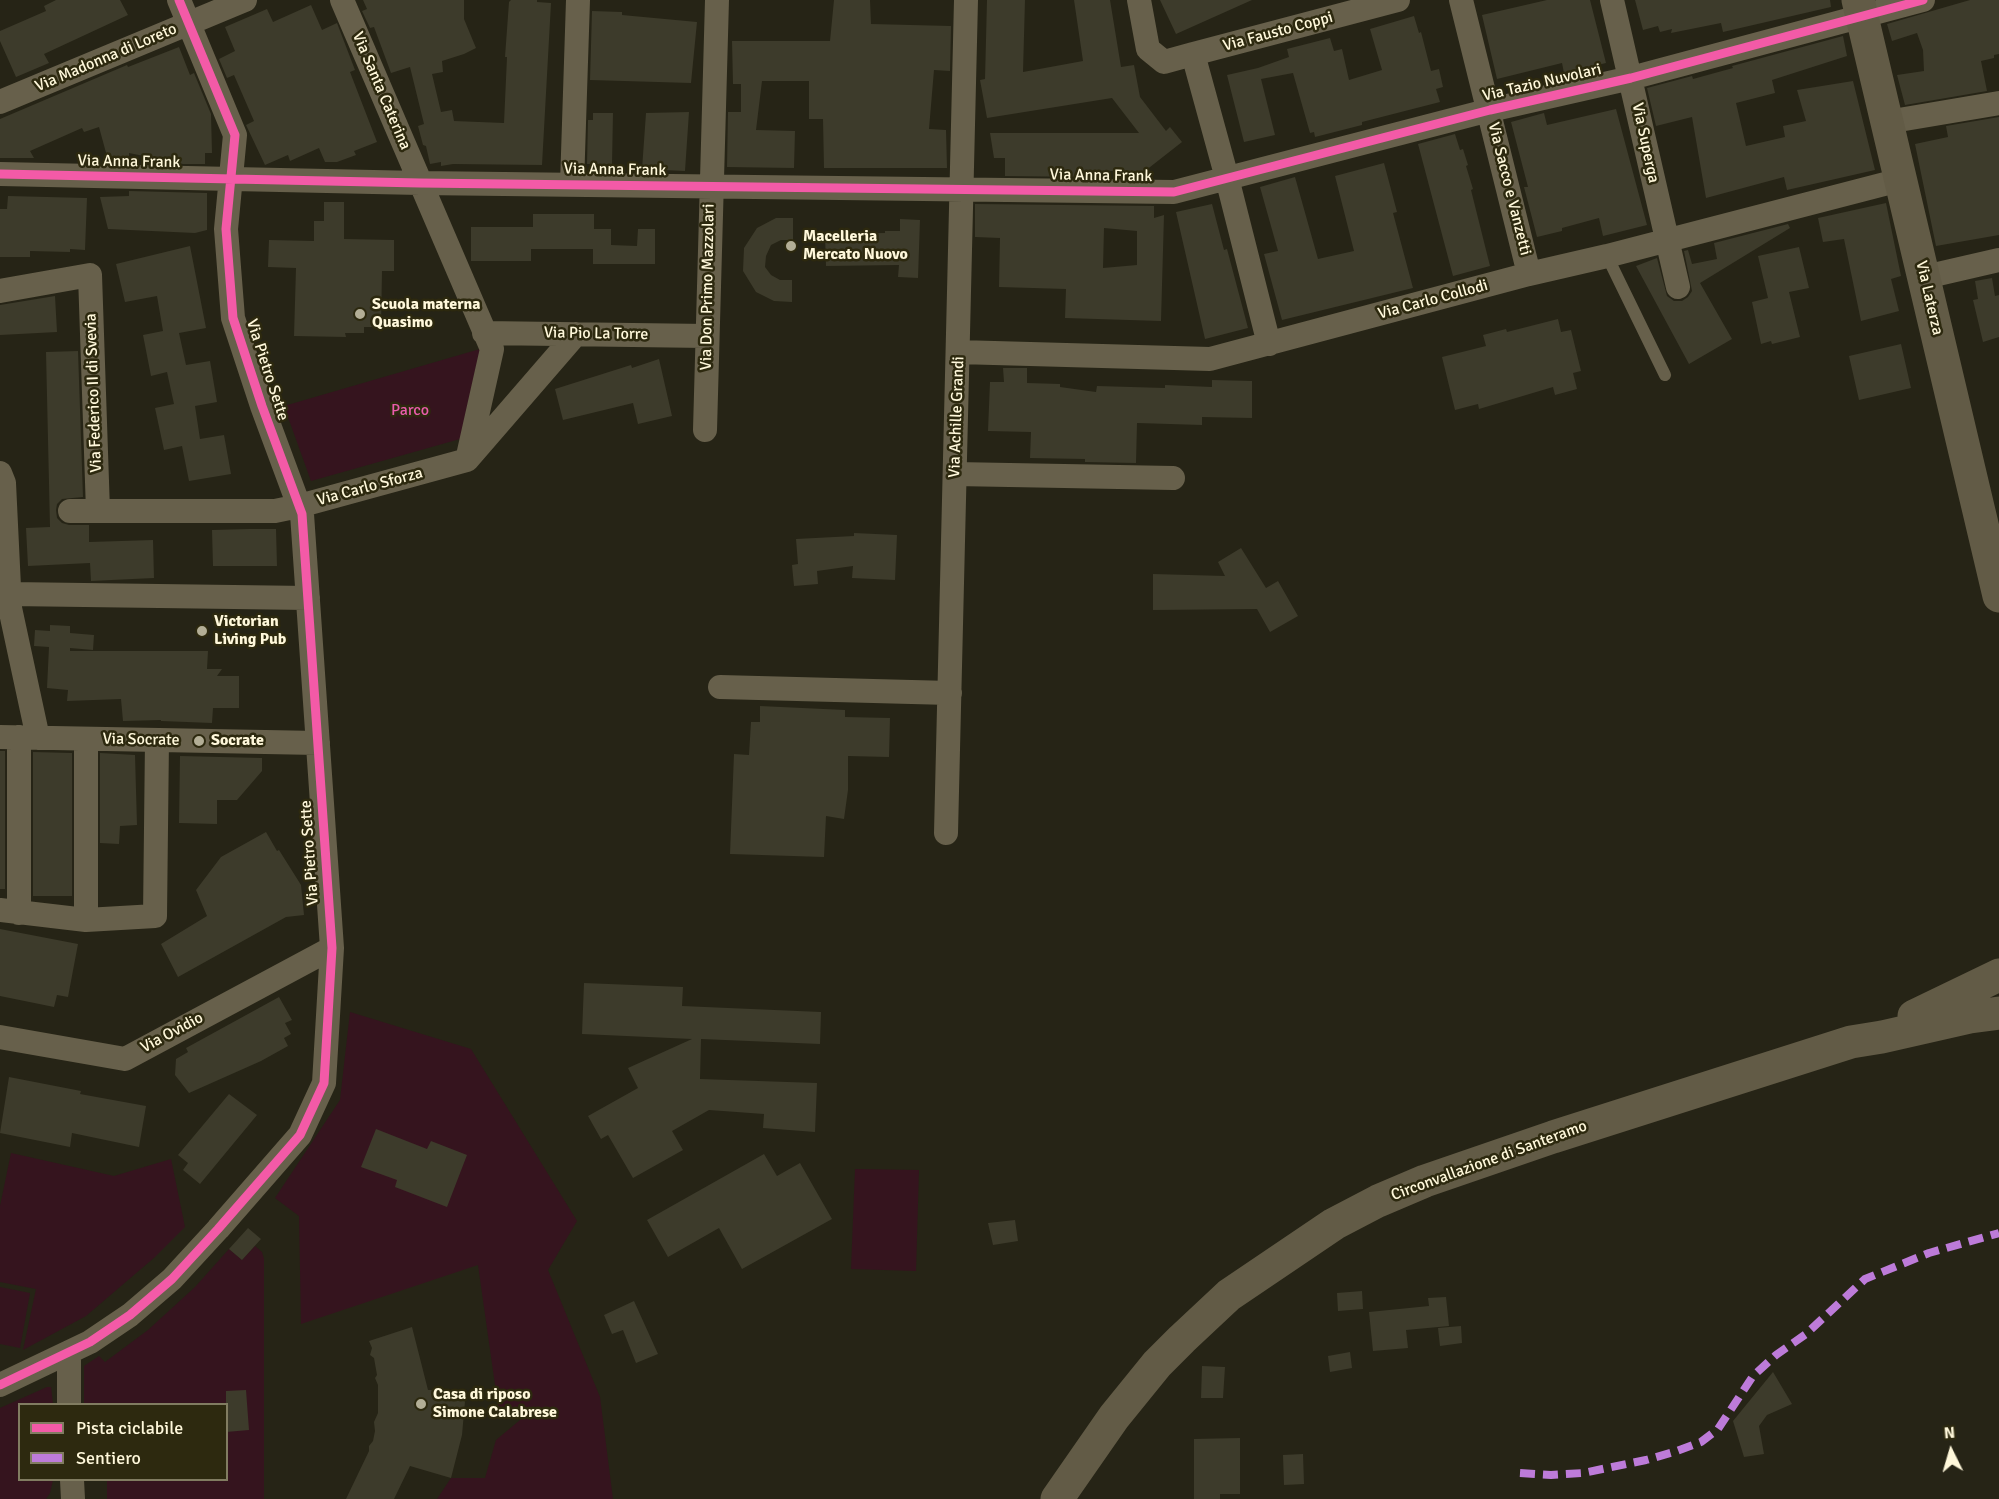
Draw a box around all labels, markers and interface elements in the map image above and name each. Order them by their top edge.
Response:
street label: Via Fausto Coppi [1221,8,1335,56]
street label: Via Madonna di Loreto [32,19,180,97]
street label: Via Santa Caterina [347,29,415,153]
street label: Via Tazio Nuvolari [1481,60,1603,106]
street label: Via Superga [1627,101,1663,185]
street label: Via Sacco e Vanzetti [1483,121,1535,257]
street label: Via Anna Frank [78,152,180,172]
street label: Via Anna Frank [564,160,666,180]
street label: Via Anna Frank [1050,166,1152,186]
street label: Via Don Primo Mazzolari [697,203,719,371]
place label: Macelleria Mercato Nuovo [803,227,908,265]
marker: Macelleria Mercato Nuovo [784,239,798,253]
street label: Via Laterza [1911,259,1947,337]
street label: Via Carlo Collodi [1376,276,1490,324]
place label: Scuola materna Quasimo [372,295,481,333]
marker: Scuola materna Quasimo [353,307,367,321]
street label: Via Federico II di Svevia [82,313,106,473]
street label: Via Pietro Sette [242,317,292,423]
street label: Via Pio La Torre [544,323,648,345]
street label: Via Achille Grandi [945,356,969,478]
park label: Parco [391,401,429,421]
street label: Via Carlo Sforza [315,464,425,510]
place label: Victorian Living Pub [214,612,286,650]
marker: Victorian Living Pub [195,624,209,638]
street label: Via Socrate [102,730,180,750]
place label: Socrate [211,731,264,751]
marker: Socrate [192,734,206,748]
street label: Via Pietro Sette [297,800,323,906]
street label: Via Ovidio [137,1009,207,1057]
street label: Circonvallazione di Santeramo [1388,1117,1590,1205]
place label: Casa di riposo Simone Calabrese [433,1385,557,1423]
marker: Casa di riposo Simone Calabrese [414,1397,428,1411]
legend [18,1403,228,1481]
text: Pista ciclabile [76,1417,183,1439]
north arrow [1921,1421,1981,1481]
text: N [1943,1423,1956,1444]
text: Sentiero [76,1447,141,1469]

